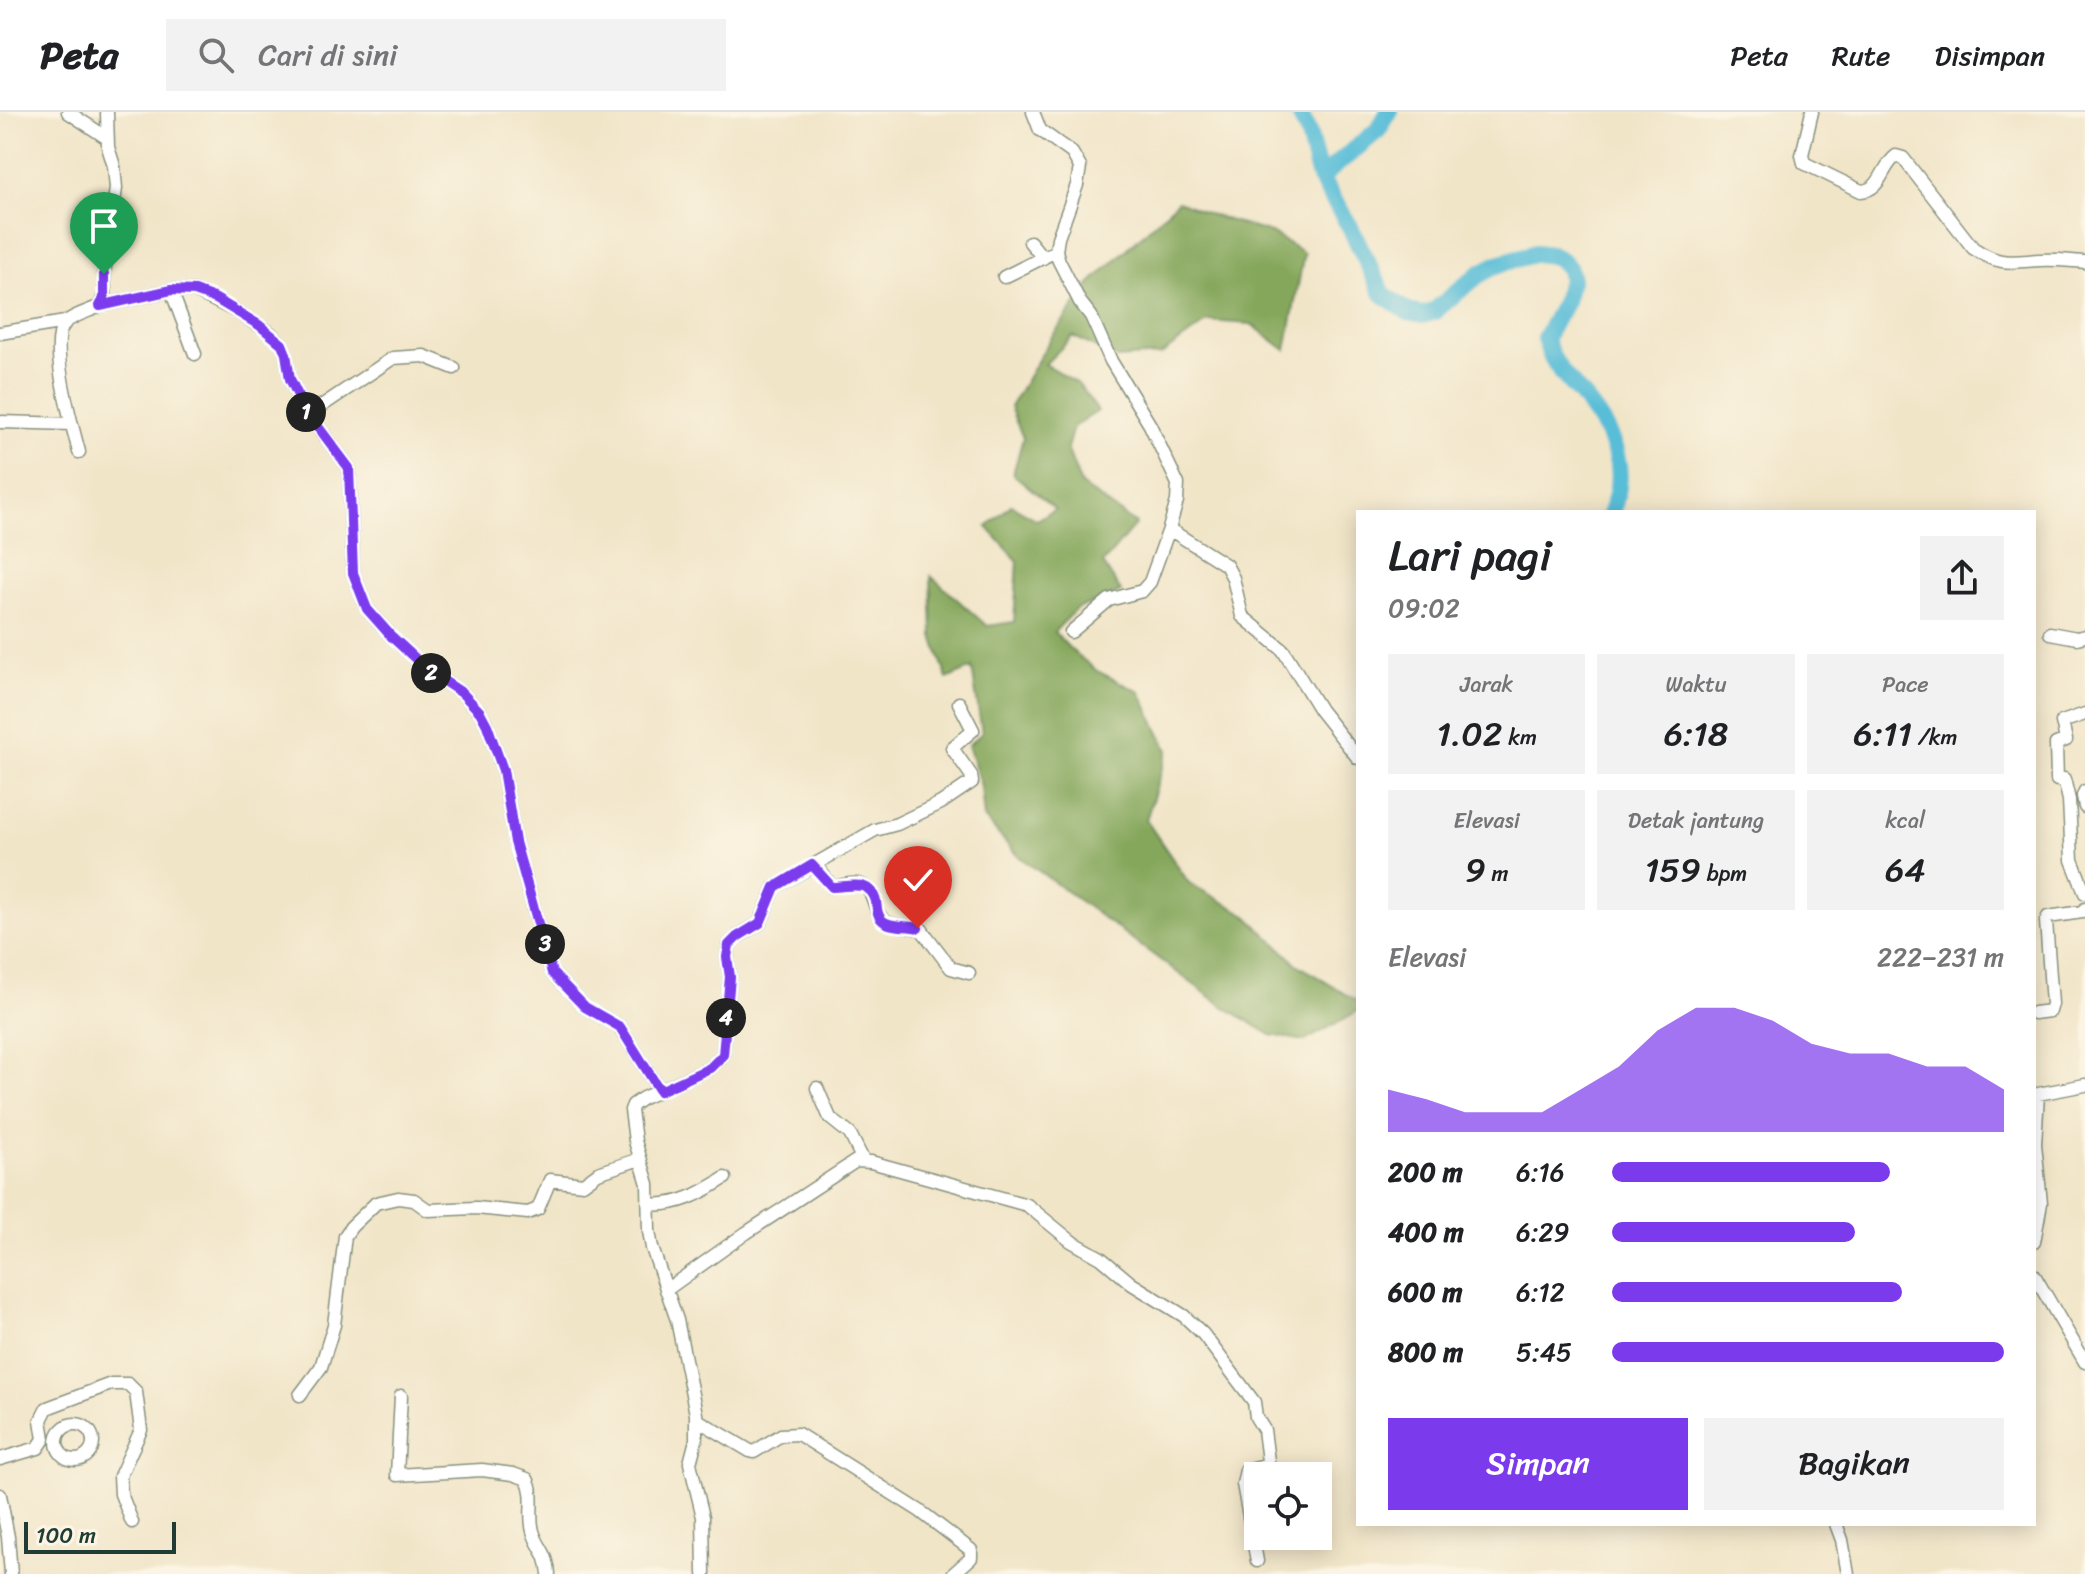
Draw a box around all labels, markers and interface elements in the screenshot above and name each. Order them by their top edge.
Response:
search box [166,19,726,91]
text: Peta [40,22,118,89]
text: Cari di sini [258,28,397,82]
text: Peta [1730,31,1788,80]
text: Rute [1832,31,1890,80]
text: Disimpan [1934,31,2045,80]
icon: search [194,33,238,77]
pin [70,192,138,274]
icon: arrive [82,204,126,248]
pin: 1 [286,392,326,432]
text: 1 [301,392,311,431]
text: Lari pagi [1388,516,1552,594]
button: share [1920,536,2004,620]
text: 09:02 [1388,585,1460,631]
pin: 2 [411,653,451,693]
text: 2 [425,653,437,692]
text: Jarak [1460,665,1513,704]
text: Waktu [1665,665,1727,704]
text: Pace [1882,665,1929,704]
text: 1.02 [1437,704,1502,764]
text: 6:18 [1664,704,1728,764]
text: 6:11 [1853,704,1912,764]
text: km [1502,718,1537,757]
text: /km [1912,718,1957,757]
text: Elevasi [1454,801,1520,840]
text: Detak jantung [1628,801,1764,840]
text: kcal [1885,801,1925,840]
text: 9 [1465,840,1486,900]
text: 159 [1645,840,1701,900]
text: 64 [1885,840,1926,900]
pin [884,846,952,928]
text: m [1486,854,1508,893]
text: bpm [1701,854,1747,893]
icon: check [896,858,940,902]
pin: 3 [525,924,565,964]
text: 3 [539,924,551,963]
text: Elevasi [1388,934,1466,980]
text: 222–231 m [1877,934,2004,980]
pin: 4 [706,998,746,1038]
text: 4 [719,998,733,1037]
text: 200 m [1388,1149,1463,1195]
text: 6:16 [1516,1149,1565,1195]
text: 400 m [1388,1209,1464,1255]
text: 6:29 [1516,1209,1570,1255]
text: 600 m [1388,1269,1462,1315]
text: 6:12 [1516,1269,1565,1315]
text: 800 m [1388,1329,1463,1375]
text: 5:45 [1516,1329,1572,1375]
button: Simpan [1388,1418,1688,1510]
button: Bagikan [1704,1418,2004,1510]
map controls [1244,1462,1332,1550]
button: locate [1244,1462,1332,1550]
text: 100 m [36,1516,96,1555]
scale bar [24,1518,176,1554]

